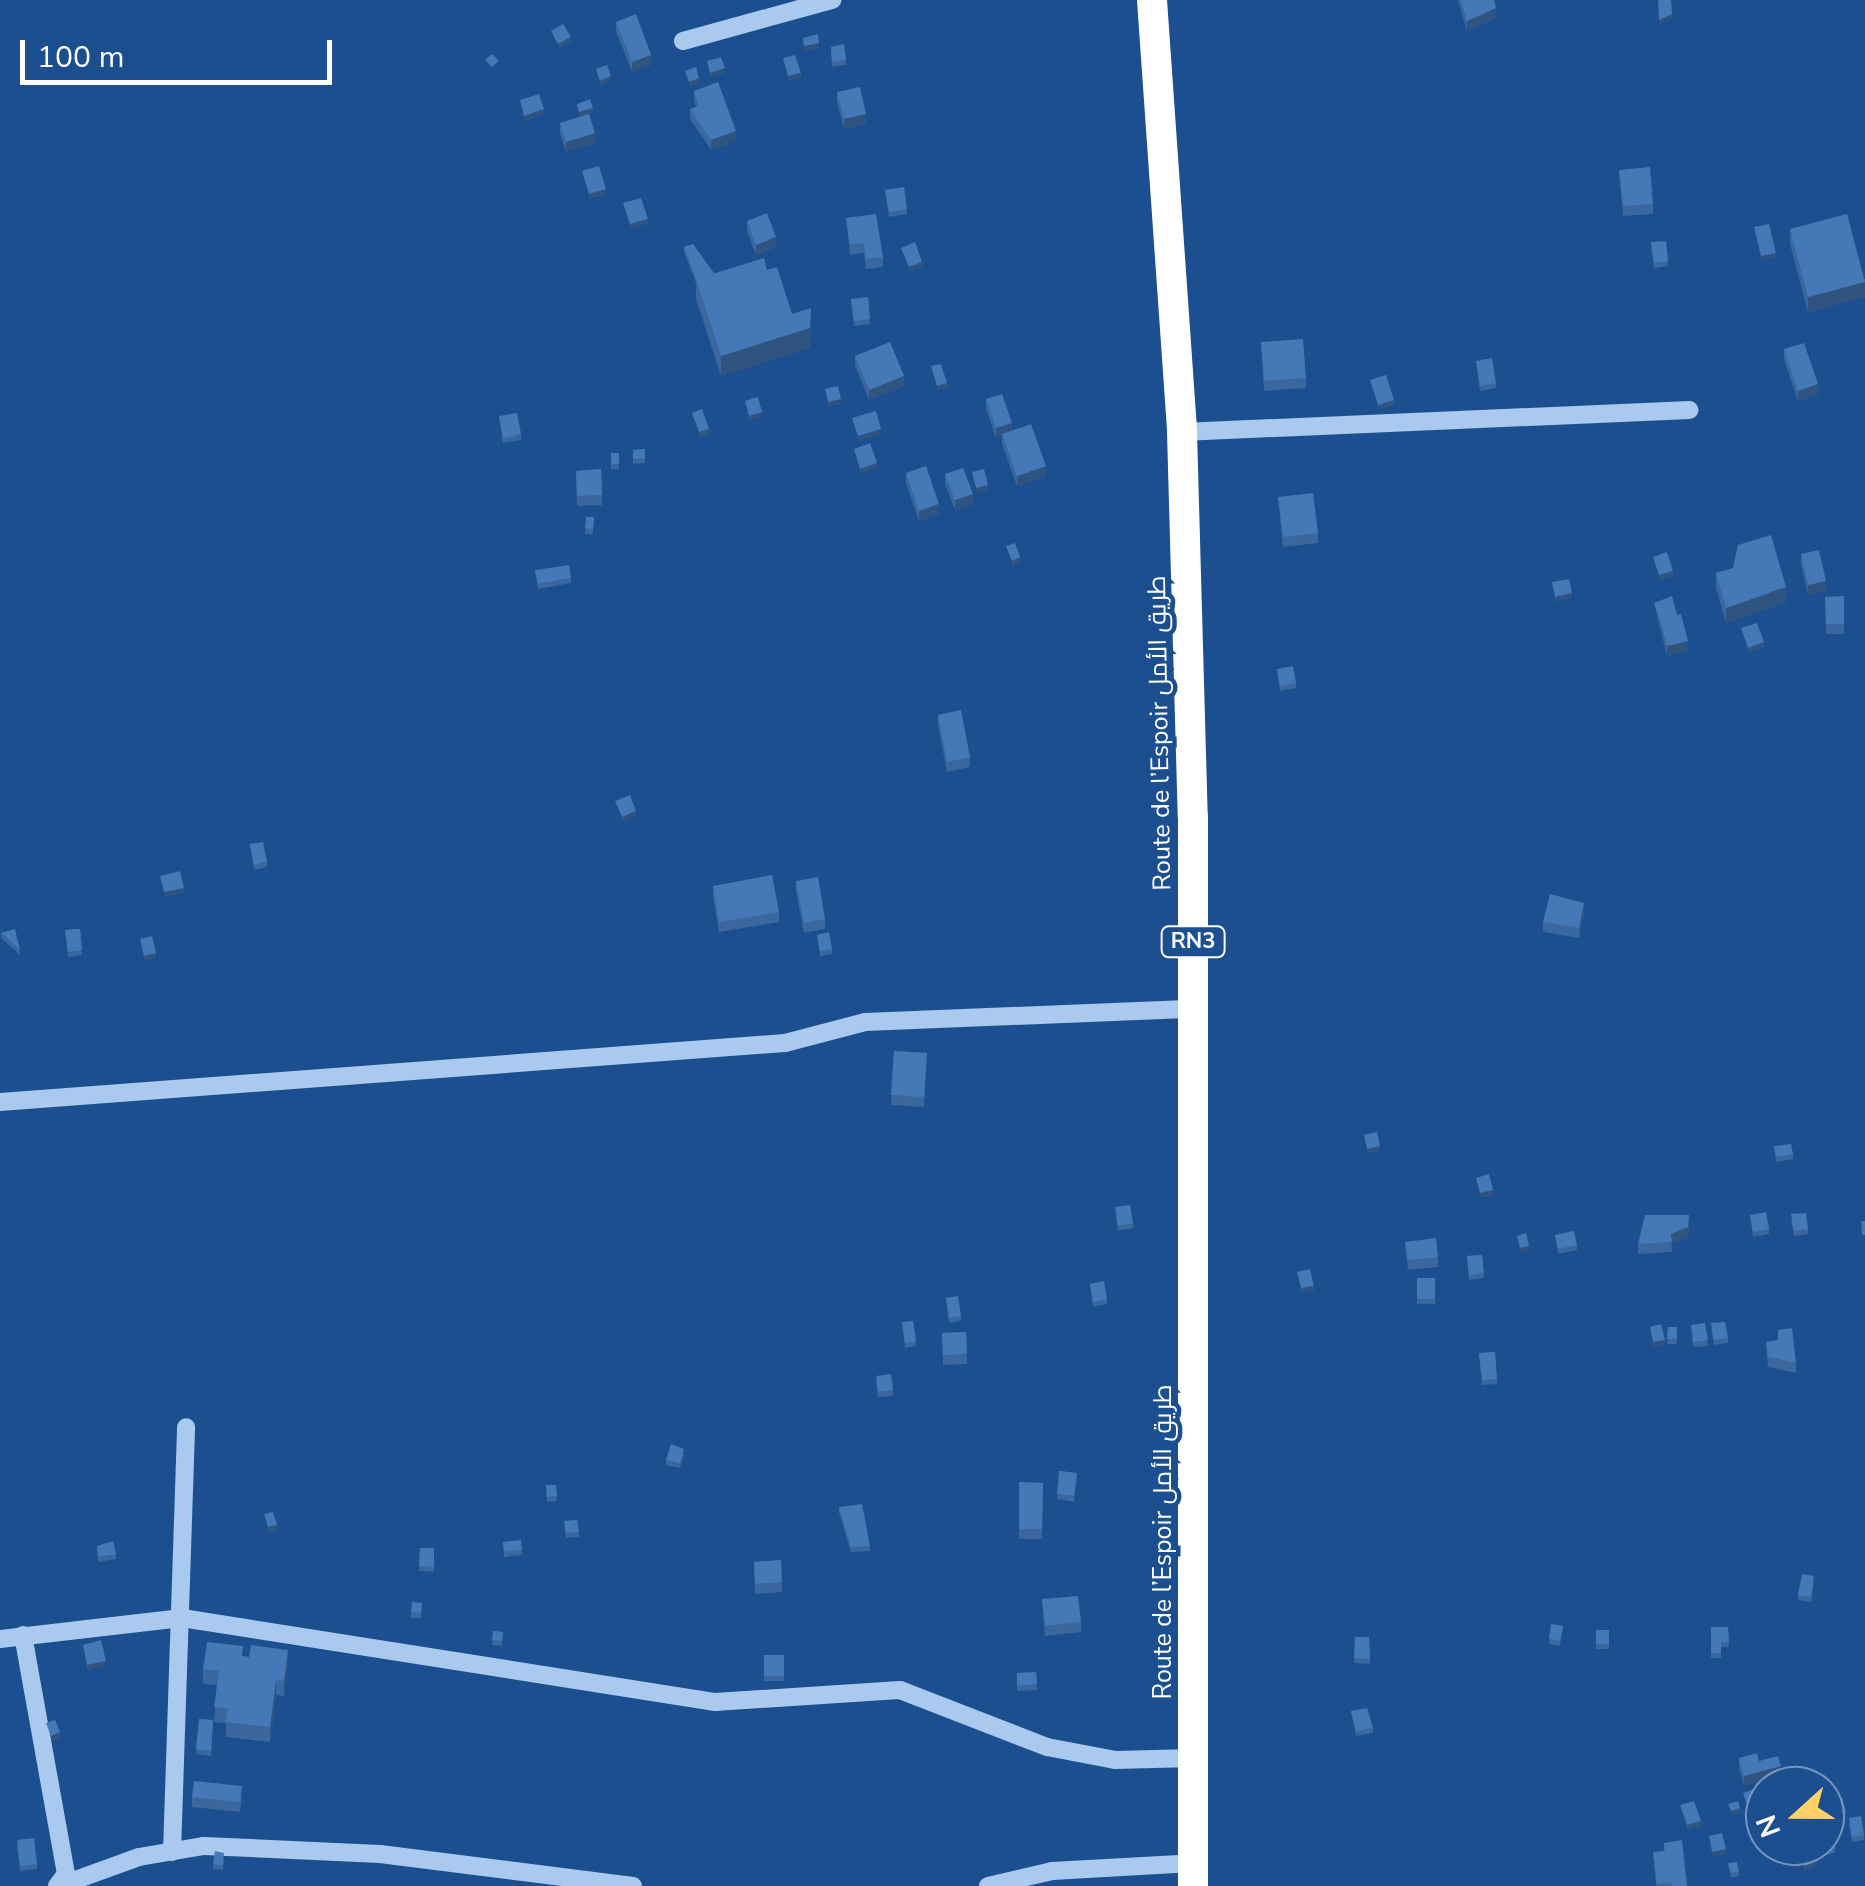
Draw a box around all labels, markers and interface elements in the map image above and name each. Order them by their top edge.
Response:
scale bar [25,20,338,82]
text: 100 m [37,37,124,78]
street label: Route de l’Espoir طريق الأمل [1142,575,1178,891]
road number: RN3 [1160,925,1226,959]
street label: Route de l’Espoir طريق الأمل [1148,1384,1178,1700]
north arrow [1745,1766,1845,1866]
text: N [1747,1809,1790,1843]

